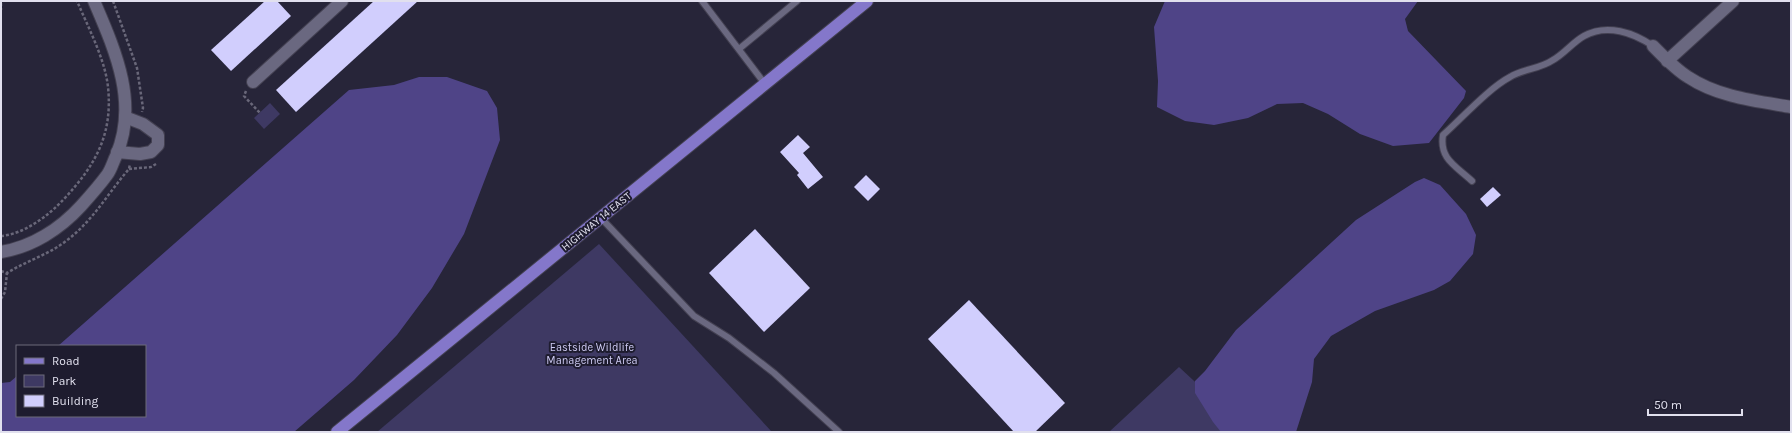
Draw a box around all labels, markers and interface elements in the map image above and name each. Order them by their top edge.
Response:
street label: HIGHWAY 14 EAST [559,189,634,254]
park label: Eastside Wildlife Management Area [546,341,638,367]
legend [16,345,146,417]
text: Road [52,354,80,368]
text: Park [52,374,77,388]
scale bar [1648,391,1742,417]
text: Building [52,394,99,408]
text: 50 m [1654,398,1682,412]

